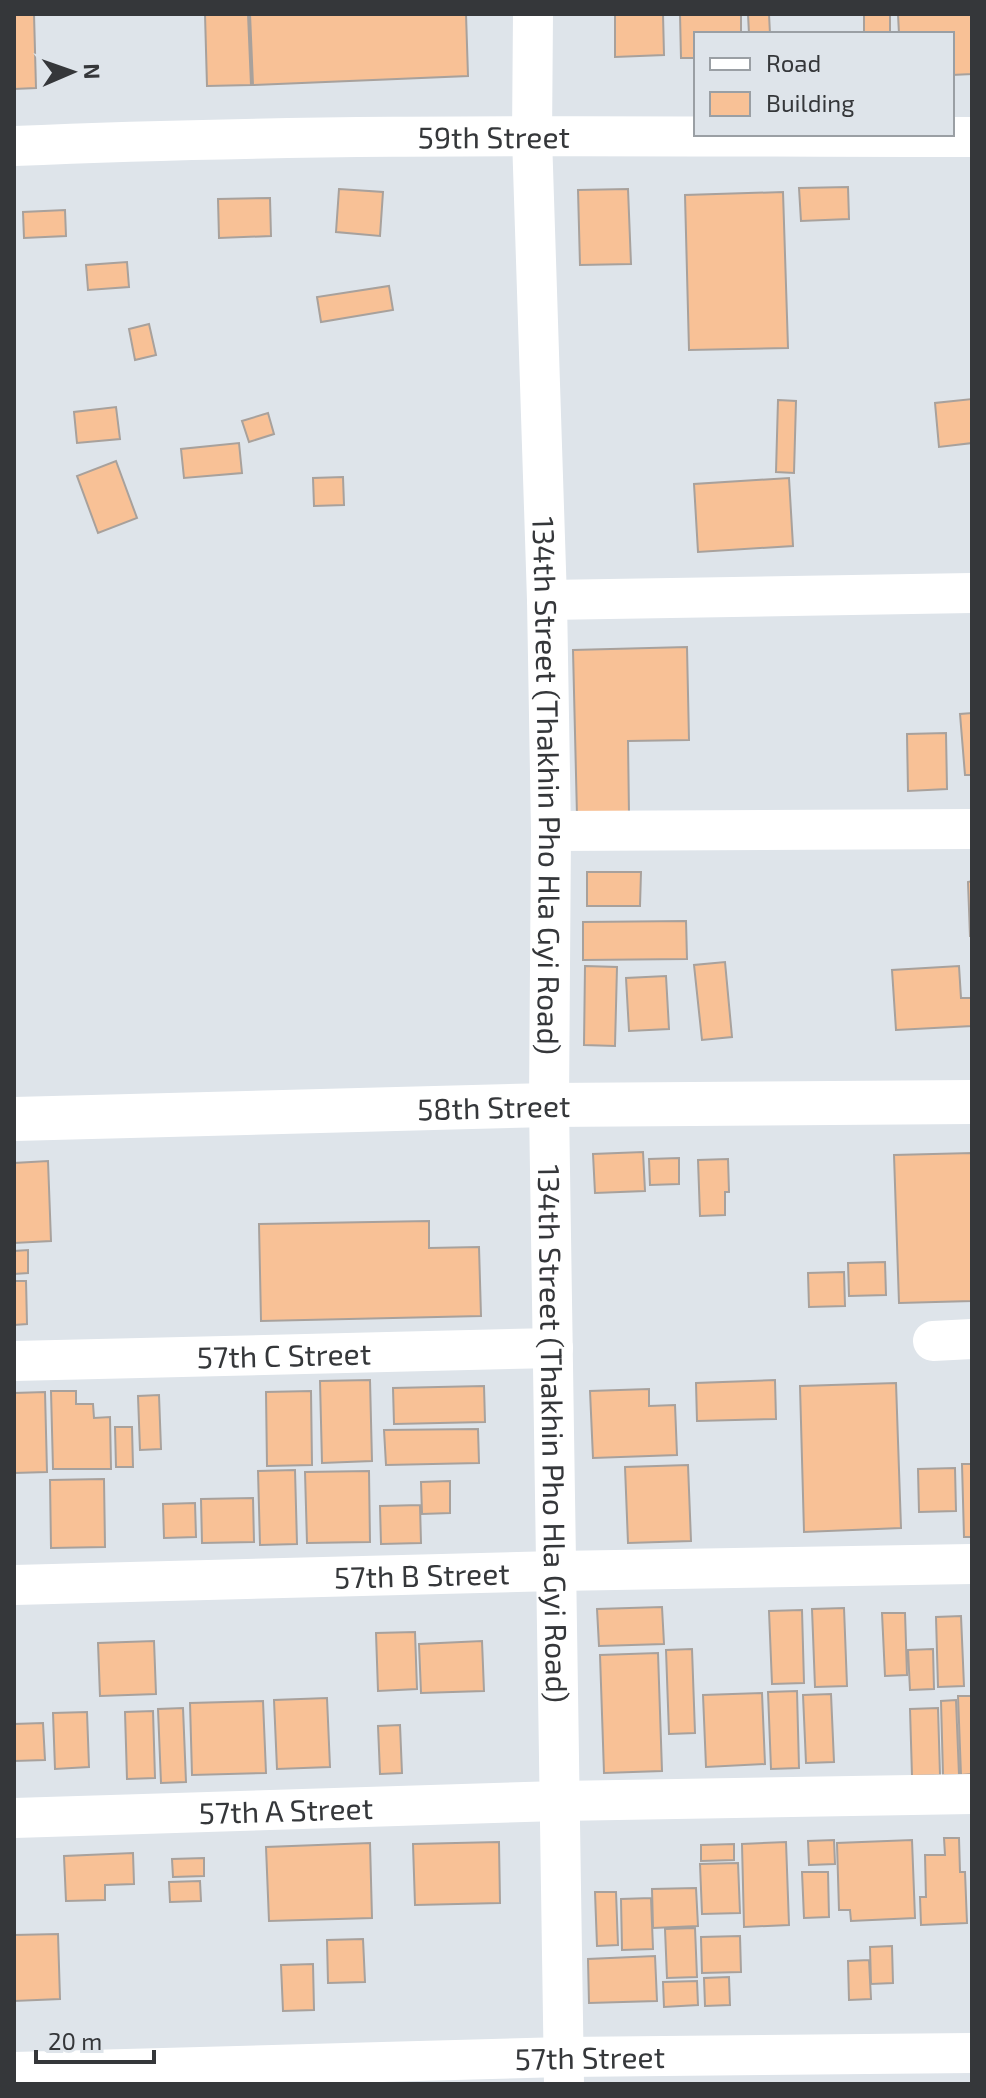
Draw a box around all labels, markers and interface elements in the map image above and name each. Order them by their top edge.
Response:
north arrow [32,32,112,112]
legend [694,32,954,136]
text: Road [766,48,821,77]
text: N [80,63,106,80]
text: Building [766,88,855,117]
street label: 59th Street [418,118,570,155]
street label: 134th Street (Thakhin Pho Hla Gyi Road) [526,516,569,1055]
street label: 58th Street [417,1087,571,1126]
street label: 134th Street (Thakhin Pho Hla Gyi Road) [532,1164,576,1703]
street label: 57th C Street [196,1334,371,1375]
street label: 57th B Street [334,1554,510,1595]
street label: 57th A Street [198,1789,374,1830]
scale bar [36,2014,154,2064]
text: 20 m [48,2026,102,2055]
street label: 57th Street [514,2038,665,2076]

